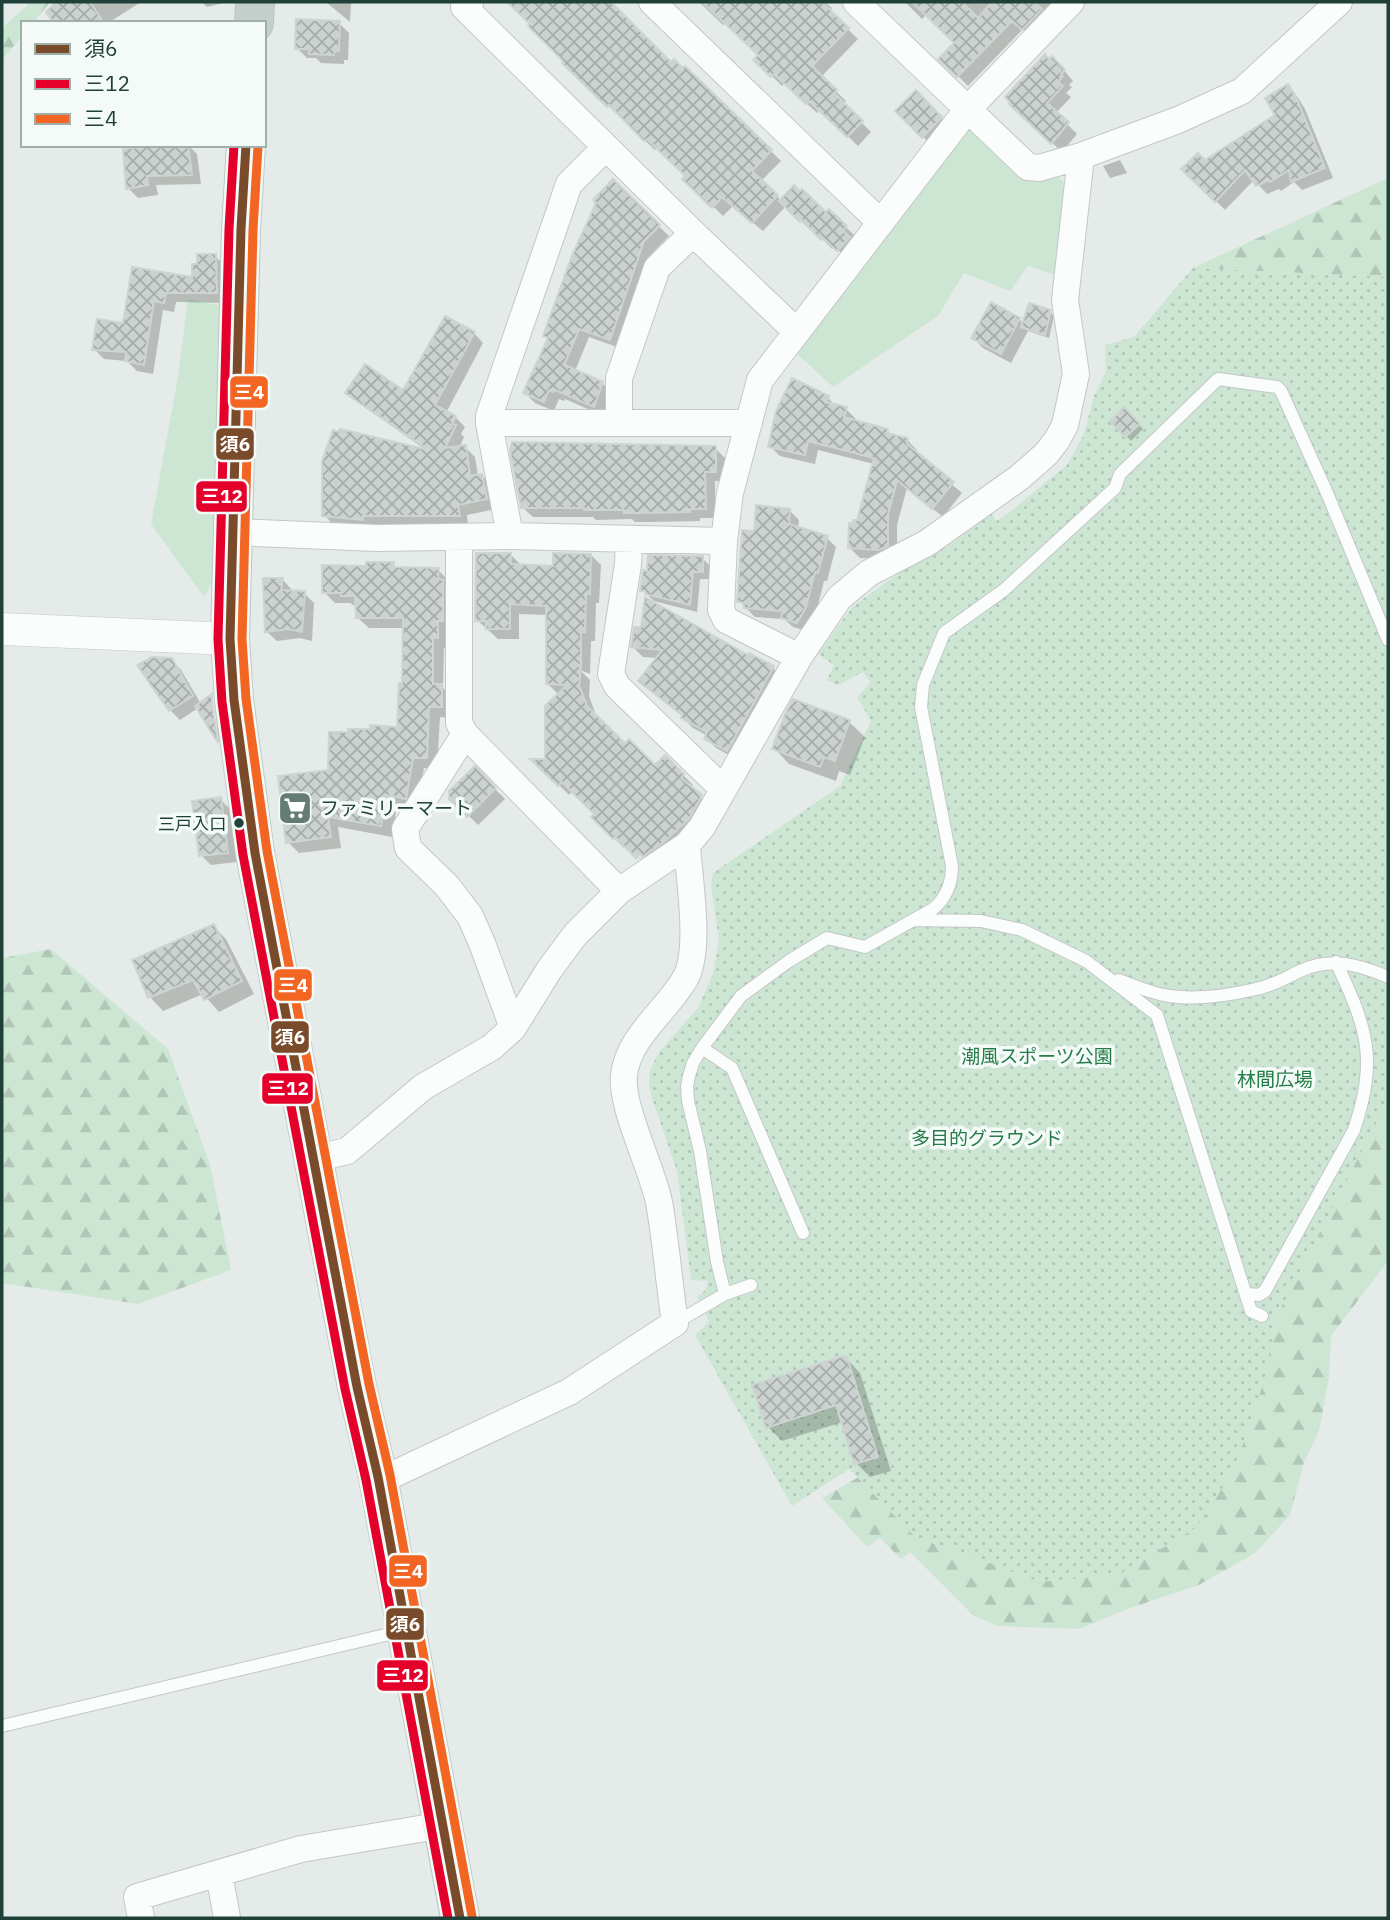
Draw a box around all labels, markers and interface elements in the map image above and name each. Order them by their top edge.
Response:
legend [21,21,266,147]
text: 須6 [84,34,118,62]
text: 三12 [84,69,130,97]
text: 三4 [84,104,118,132]
line badge: 三4 [229,375,269,409]
text: 三4 [234,380,264,404]
line badge: 須6 [215,427,255,461]
text: 須6 [220,432,250,456]
line badge: 三12 [195,480,248,513]
text: 三12 [201,484,243,508]
supermarket icon: ファミリーマート [276,789,314,827]
place label: ファミリーマート [320,796,472,820]
place label: 三戸入口 [158,813,226,835]
marker: 三戸入口 [232,816,246,830]
line badge: 三4 [273,968,313,1002]
text: 三4 [278,973,308,997]
line badge: 須6 [270,1020,310,1054]
text: 須6 [275,1025,305,1049]
park label: 潮風スポーツ公園 [961,1044,1113,1068]
park label: 林間広場 [1237,1067,1313,1091]
line badge: 三12 [261,1072,314,1105]
text: 三12 [267,1076,309,1100]
park label: 多目的グラウンド [911,1126,1063,1150]
line badge: 三4 [388,1554,428,1588]
text: 三4 [393,1559,423,1583]
line badge: 須6 [385,1607,425,1641]
text: 須6 [390,1612,420,1636]
line badge: 三12 [376,1659,429,1692]
text: 三12 [382,1663,424,1687]

